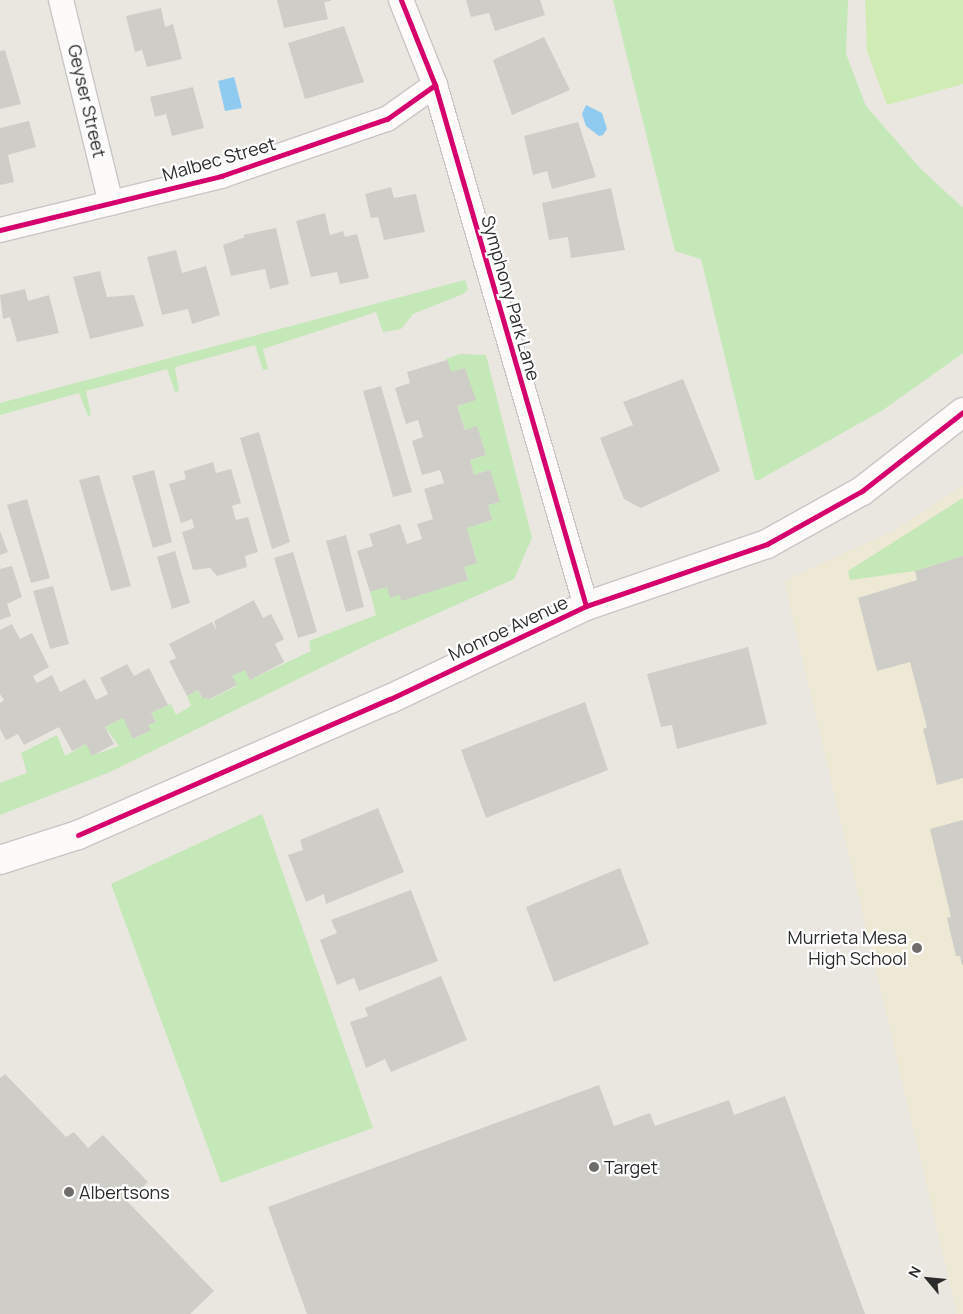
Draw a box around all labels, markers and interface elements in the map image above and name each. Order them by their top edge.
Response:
street label: Geyser Street [63,42,111,160]
street label: Malbec Street [160,133,278,185]
street label: Symphony Park Lane [477,213,545,383]
street label: Monroe Avenue [445,591,571,665]
place label: Murrieta Mesa High School [788,927,907,970]
marker: Murrieta Mesa High School [911,942,923,954]
place label: Target [604,1156,658,1178]
marker: Target [588,1161,600,1173]
place label: Albertsons [79,1181,170,1203]
marker: Albertsons [63,1186,75,1198]
north arrow [903,1254,953,1304]
text: N [904,1263,925,1281]

